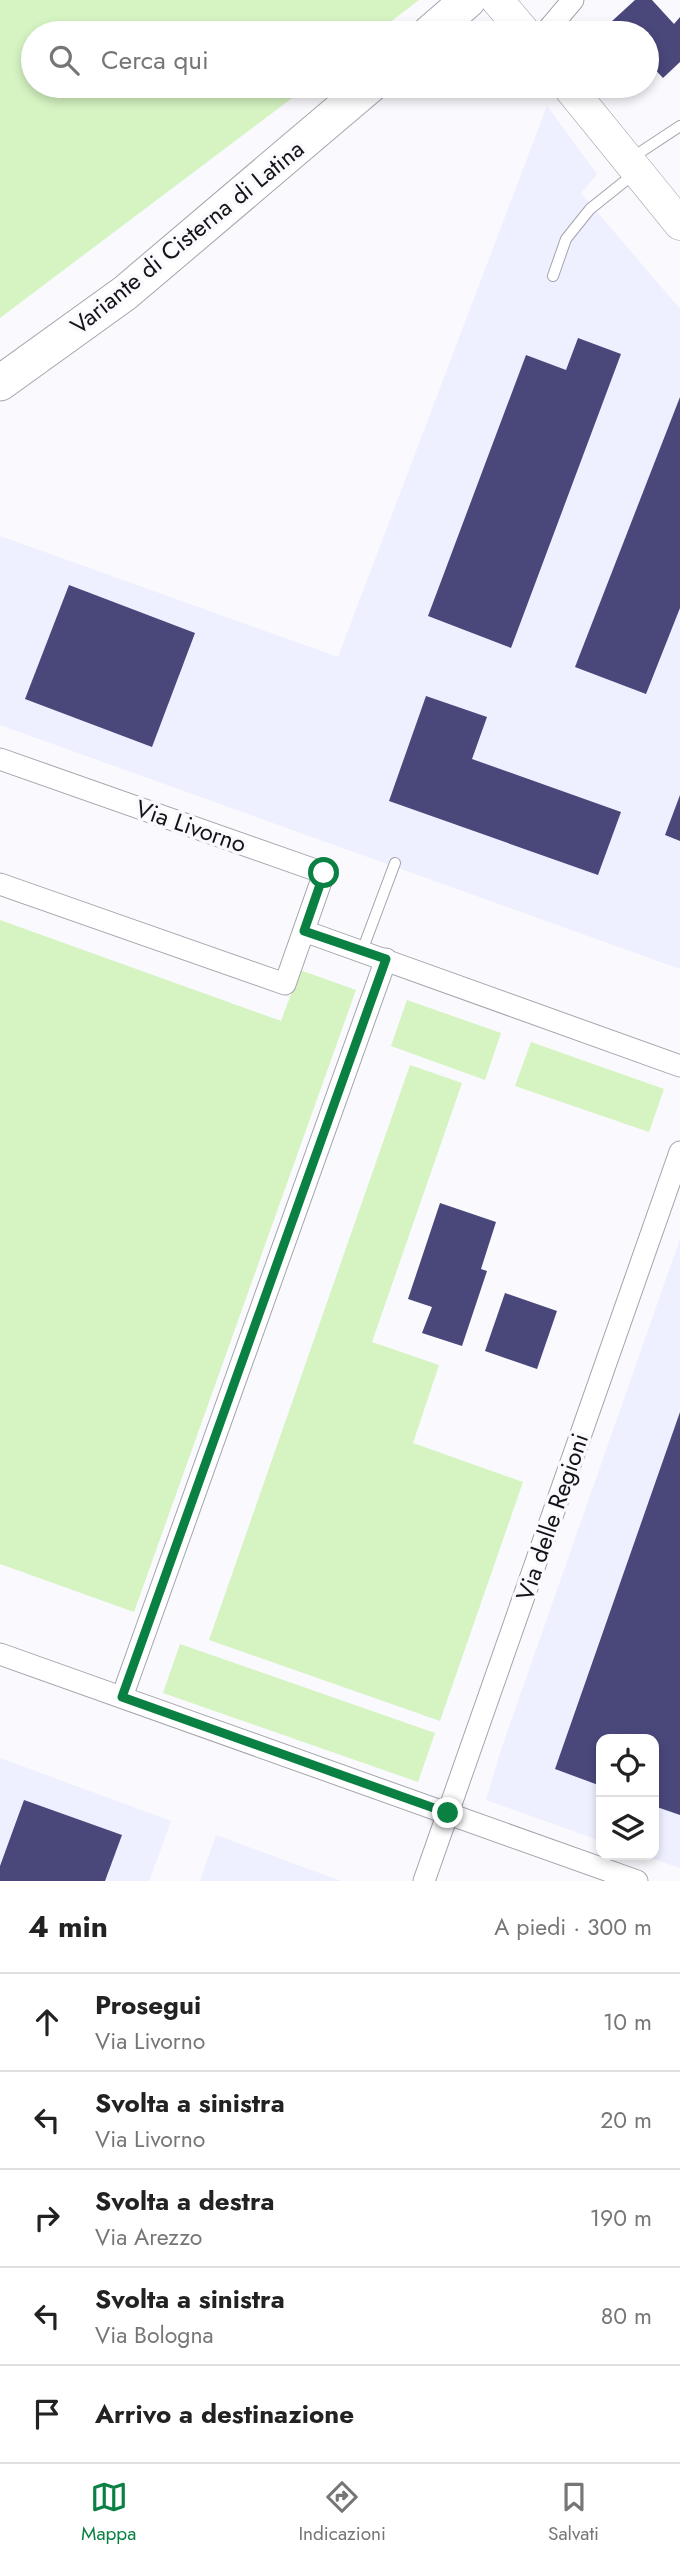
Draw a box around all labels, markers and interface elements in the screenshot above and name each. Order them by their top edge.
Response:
search box [21,21,659,98]
icon: search [45,41,83,79]
text: Cerca qui [101,41,209,79]
street label: Variante di Cisterna di Latina [63,132,311,342]
street label: Via Livorno [131,791,251,861]
route start [308,857,339,888]
street label: Via delle Regioni [507,1429,597,1605]
map controls [596,1734,659,1860]
button: locate [596,1734,659,1797]
route end [432,1797,463,1828]
button: layers [596,1797,659,1860]
text: 4 min [28,1905,108,1948]
text: A piedi · 300 m [494,1910,652,1944]
text: Prosegui [95,1986,201,2024]
icon: ahead [28,2003,66,2041]
text: 10 m [603,2005,652,2039]
text: Via Livorno [95,2024,205,2058]
text: Svolta a sinistra [95,2084,285,2122]
icon: left [28,2101,66,2139]
text: 20 m [600,2103,652,2137]
text: Via Livorno [95,2122,205,2156]
text: Svolta a destra [95,2182,275,2220]
icon: right [28,2199,66,2237]
text: 190 m [590,2201,652,2235]
text: Via Arezzo [95,2220,202,2254]
text: Svolta a sinistra [95,2280,285,2318]
icon: left [28,2297,66,2335]
text: 80 m [601,2299,652,2333]
text: Via Bologna [95,2318,214,2352]
icon: arrive [28,2395,66,2433]
text: Arrivo a destinazione [95,2395,354,2433]
tab: Mappa [81,2478,136,2547]
tab: Indicazioni [298,2478,386,2547]
tab: Salvati [548,2478,599,2547]

